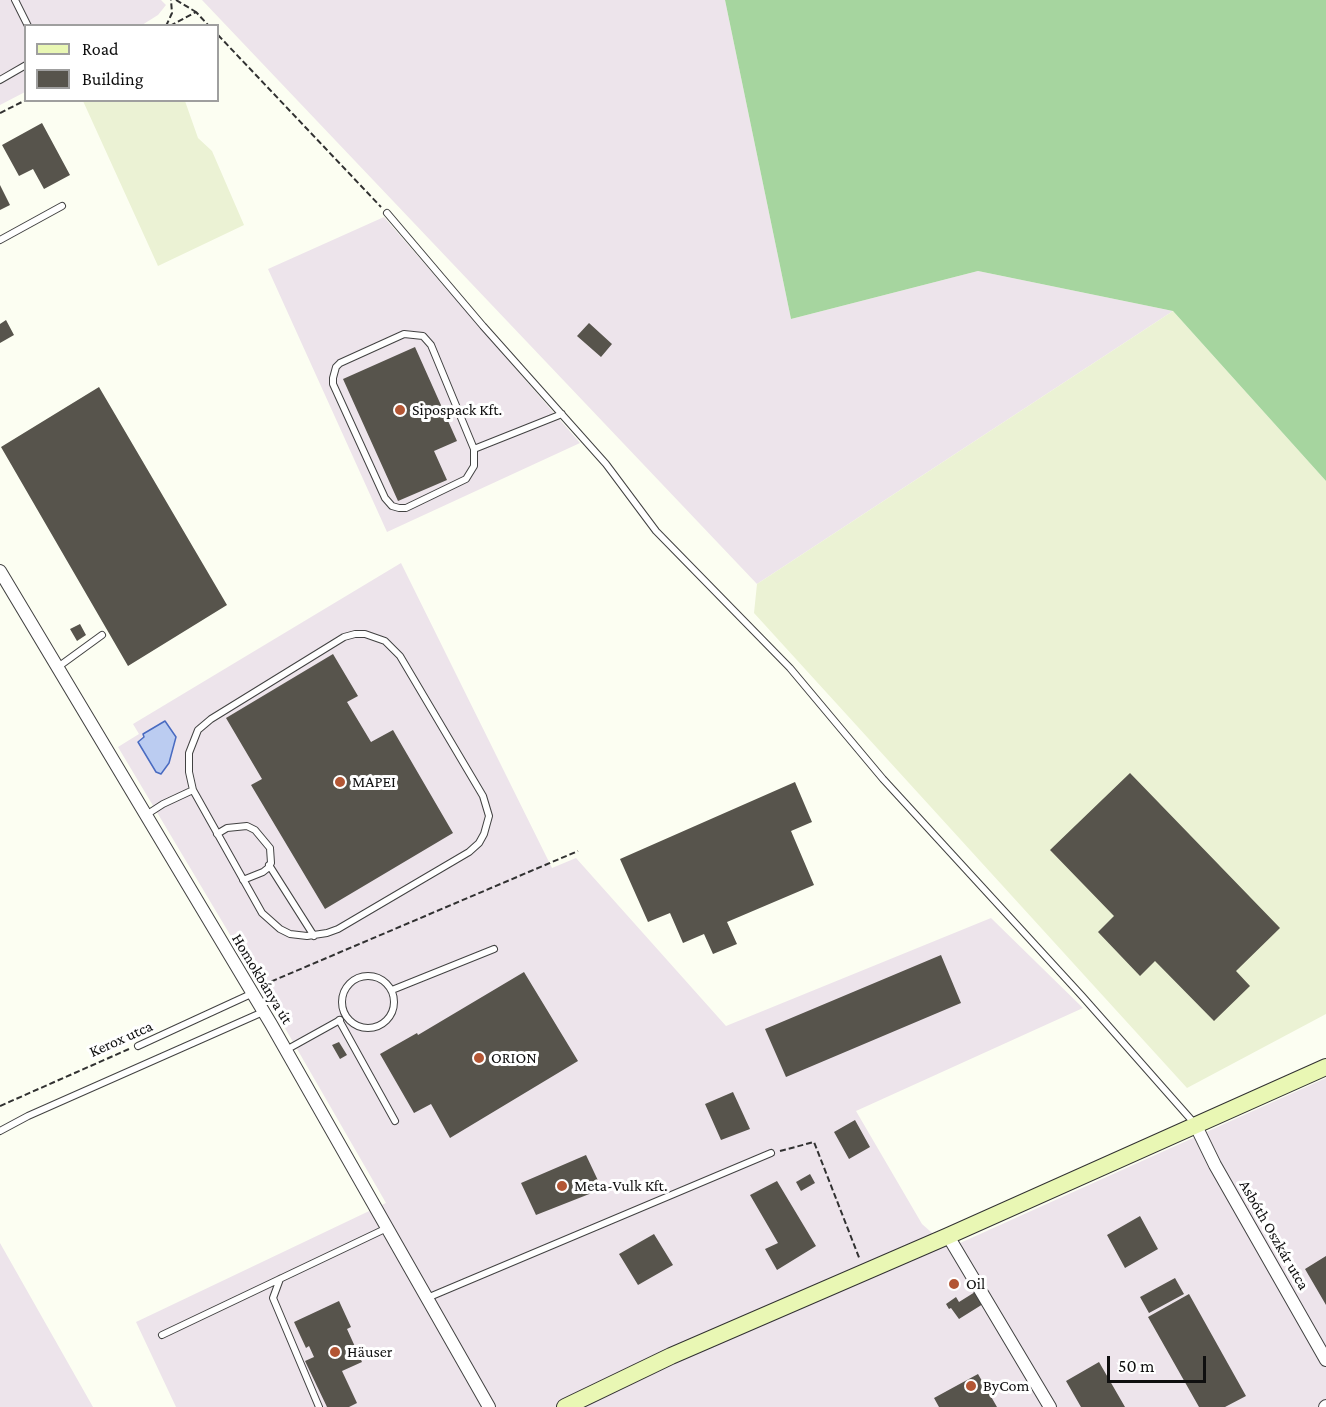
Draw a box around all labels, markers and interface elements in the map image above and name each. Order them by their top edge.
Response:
legend [24,24,219,102]
text: Road [82,39,119,59]
text: Building [82,69,143,89]
place label: Sipospack Kft. [412,400,502,420]
marker: Sipospack Kft. [393,403,407,417]
place label: MAPEI [352,772,396,792]
marker: MAPEI [333,775,347,789]
street label: Homokbánya út [227,930,297,1028]
street label: Kerox utca [86,1017,156,1061]
place label: ORION [491,1048,537,1068]
marker: ORION [472,1051,486,1065]
place label: Meta-Vulk Kft. [574,1176,668,1196]
street label: Asbóth Oszkár utca [1235,1177,1313,1293]
marker: Meta-Vulk Kft. [555,1179,569,1193]
place label: Oil [966,1274,985,1294]
marker: Oil [947,1277,961,1291]
place label: Häuser [347,1342,392,1362]
scale bar [1110,1344,1209,1382]
marker: Häuser [328,1345,342,1359]
text: 50 m [1118,1356,1155,1376]
place label: ByCom [983,1376,1029,1396]
marker: ByCom [964,1379,978,1393]

